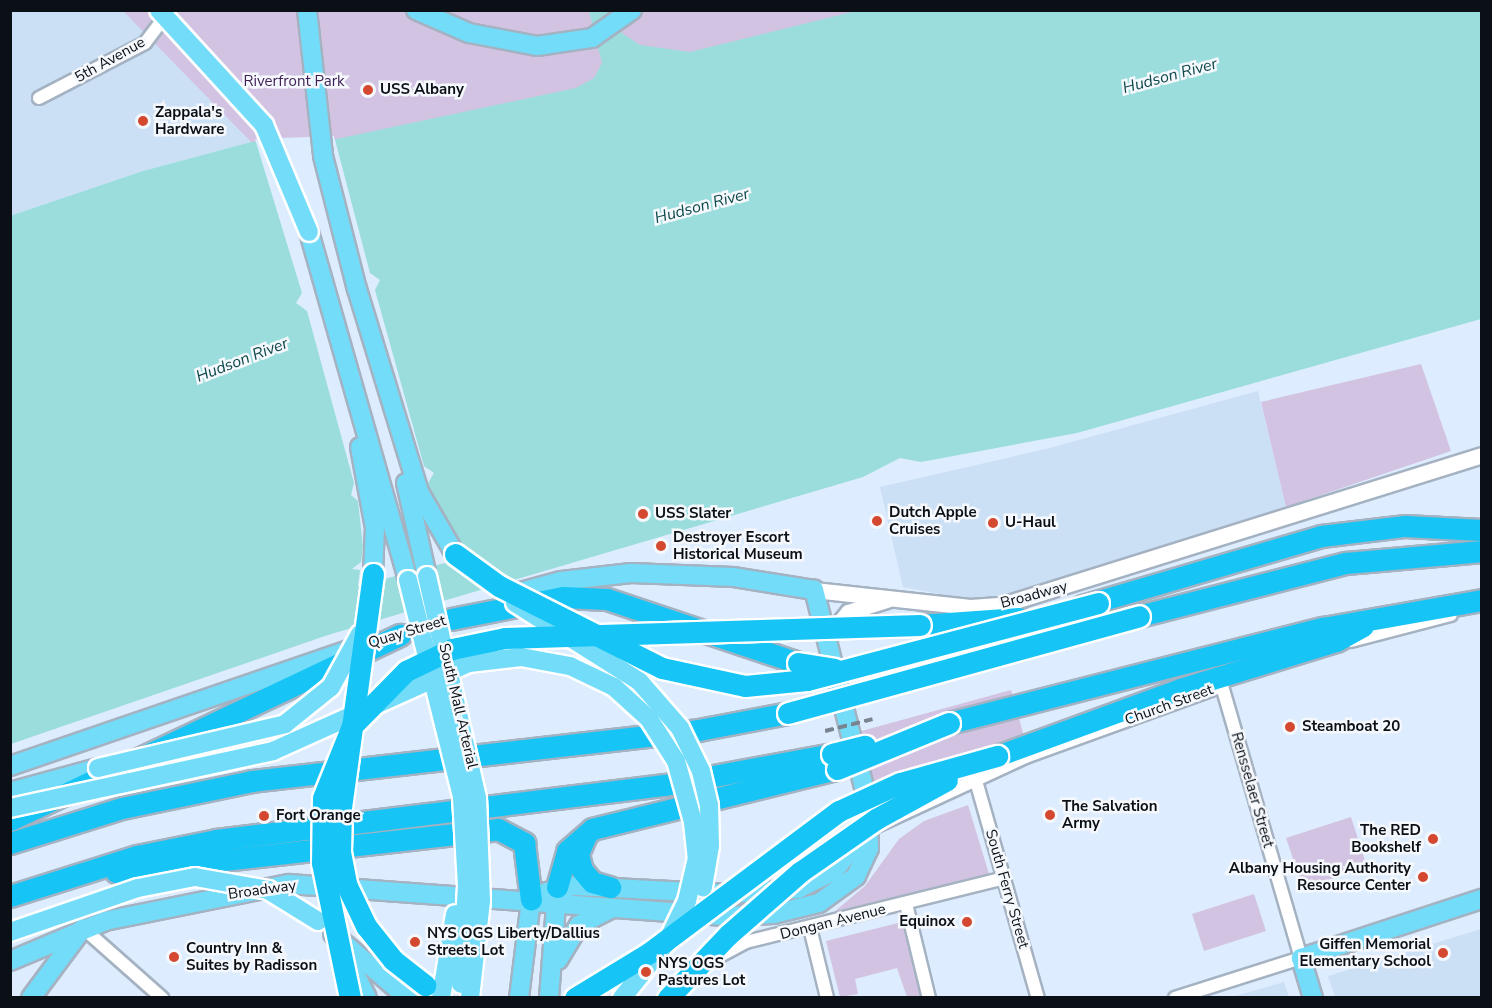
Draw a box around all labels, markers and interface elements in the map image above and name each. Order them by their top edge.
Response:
street label: 5th Avenue [72,33,148,87]
water label: Hudson River [1121,54,1219,98]
park label: Riverfront Park [243,73,345,91]
place label: USS Albany [380,81,464,99]
marker: USS Albany [361,83,375,97]
place label: Zappala's Hardware [155,103,224,138]
marker: Zappala's Hardware [136,114,150,128]
water label: Hudson River [653,184,751,228]
water label: Hudson River [193,334,291,386]
place label: Dutch Apple Cruises [889,503,977,538]
place label: USS Slater [655,505,731,523]
marker: USS Slater [636,507,650,521]
marker: Dutch Apple Cruises [870,514,884,528]
place label: U-Haul [1005,514,1056,532]
marker: U-Haul [986,516,1000,530]
place label: Destroyer Escort Historical Museum [673,528,803,563]
marker: Destroyer Escort Historical Museum [654,539,668,553]
street label: Broadway [999,577,1069,613]
street label: Quay Street [366,612,448,652]
street label: South Mall Arterial [435,642,481,770]
street label: Church Street [1122,681,1216,729]
place label: Steamboat 20 [1302,718,1400,736]
marker: Steamboat 20 [1283,720,1297,734]
street label: Rensselaer Street [1227,730,1277,850]
place label: The Salvation Army [1062,797,1157,832]
place label: Fort Orange [276,807,361,825]
marker: The Salvation Army [1043,808,1057,822]
marker: Fort Orange [257,809,271,823]
place label: The RED Bookshelf [1351,821,1421,856]
street label: South Ferry Street [981,827,1033,951]
marker: The RED Bookshelf [1426,832,1440,846]
place label: Albany Housing Authority Resource Center [1229,859,1411,894]
marker: Albany Housing Authority Resource Center [1416,870,1430,884]
street label: Broadway [227,876,297,904]
street label: Dongan Avenue [778,900,888,944]
place label: Equinox [899,913,955,931]
marker: Equinox [960,915,974,929]
place label: NYS OGS Liberty/Dallius Streets Lot [427,924,600,959]
marker: NYS OGS Liberty/Dallius Streets Lot [408,935,422,949]
place label: Giffen Memorial Elementary School [1300,935,1431,970]
place label: Country Inn & Suites by Radisson [186,939,317,974]
marker: Giffen Memorial Elementary School [1436,946,1450,960]
marker: Country Inn & Suites by Radisson [167,950,181,964]
place label: NYS OGS Pastures Lot [658,954,745,989]
marker: NYS OGS Pastures Lot [639,965,653,979]

